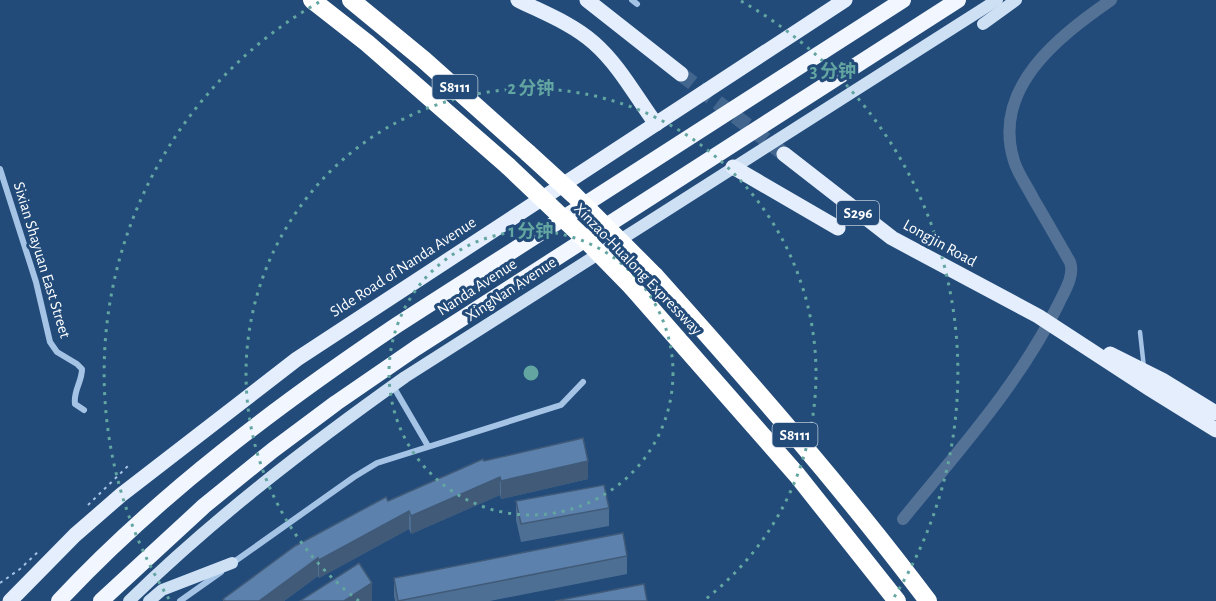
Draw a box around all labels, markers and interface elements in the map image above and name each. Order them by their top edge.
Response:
text: 3 分钟 [810,61,856,81]
road number: S8111 [432,75,478,99]
text: 2 分钟 [507,78,555,98]
street label: Sixian Shayuan East Street [10,180,73,340]
street label: Xinzao-Hualong Expressway [570,200,705,339]
road number: S296 [837,201,879,225]
street label: SIde Road of Nanda Avenue [326,213,480,321]
street label: Longjin Road [900,216,979,271]
text: 1 分钟 [508,221,554,241]
street label: Nanda Avenue [434,254,520,320]
street label: XingNan Avenue [463,254,559,324]
centre of rings [521,363,541,383]
road number: S8111 [772,423,818,447]

